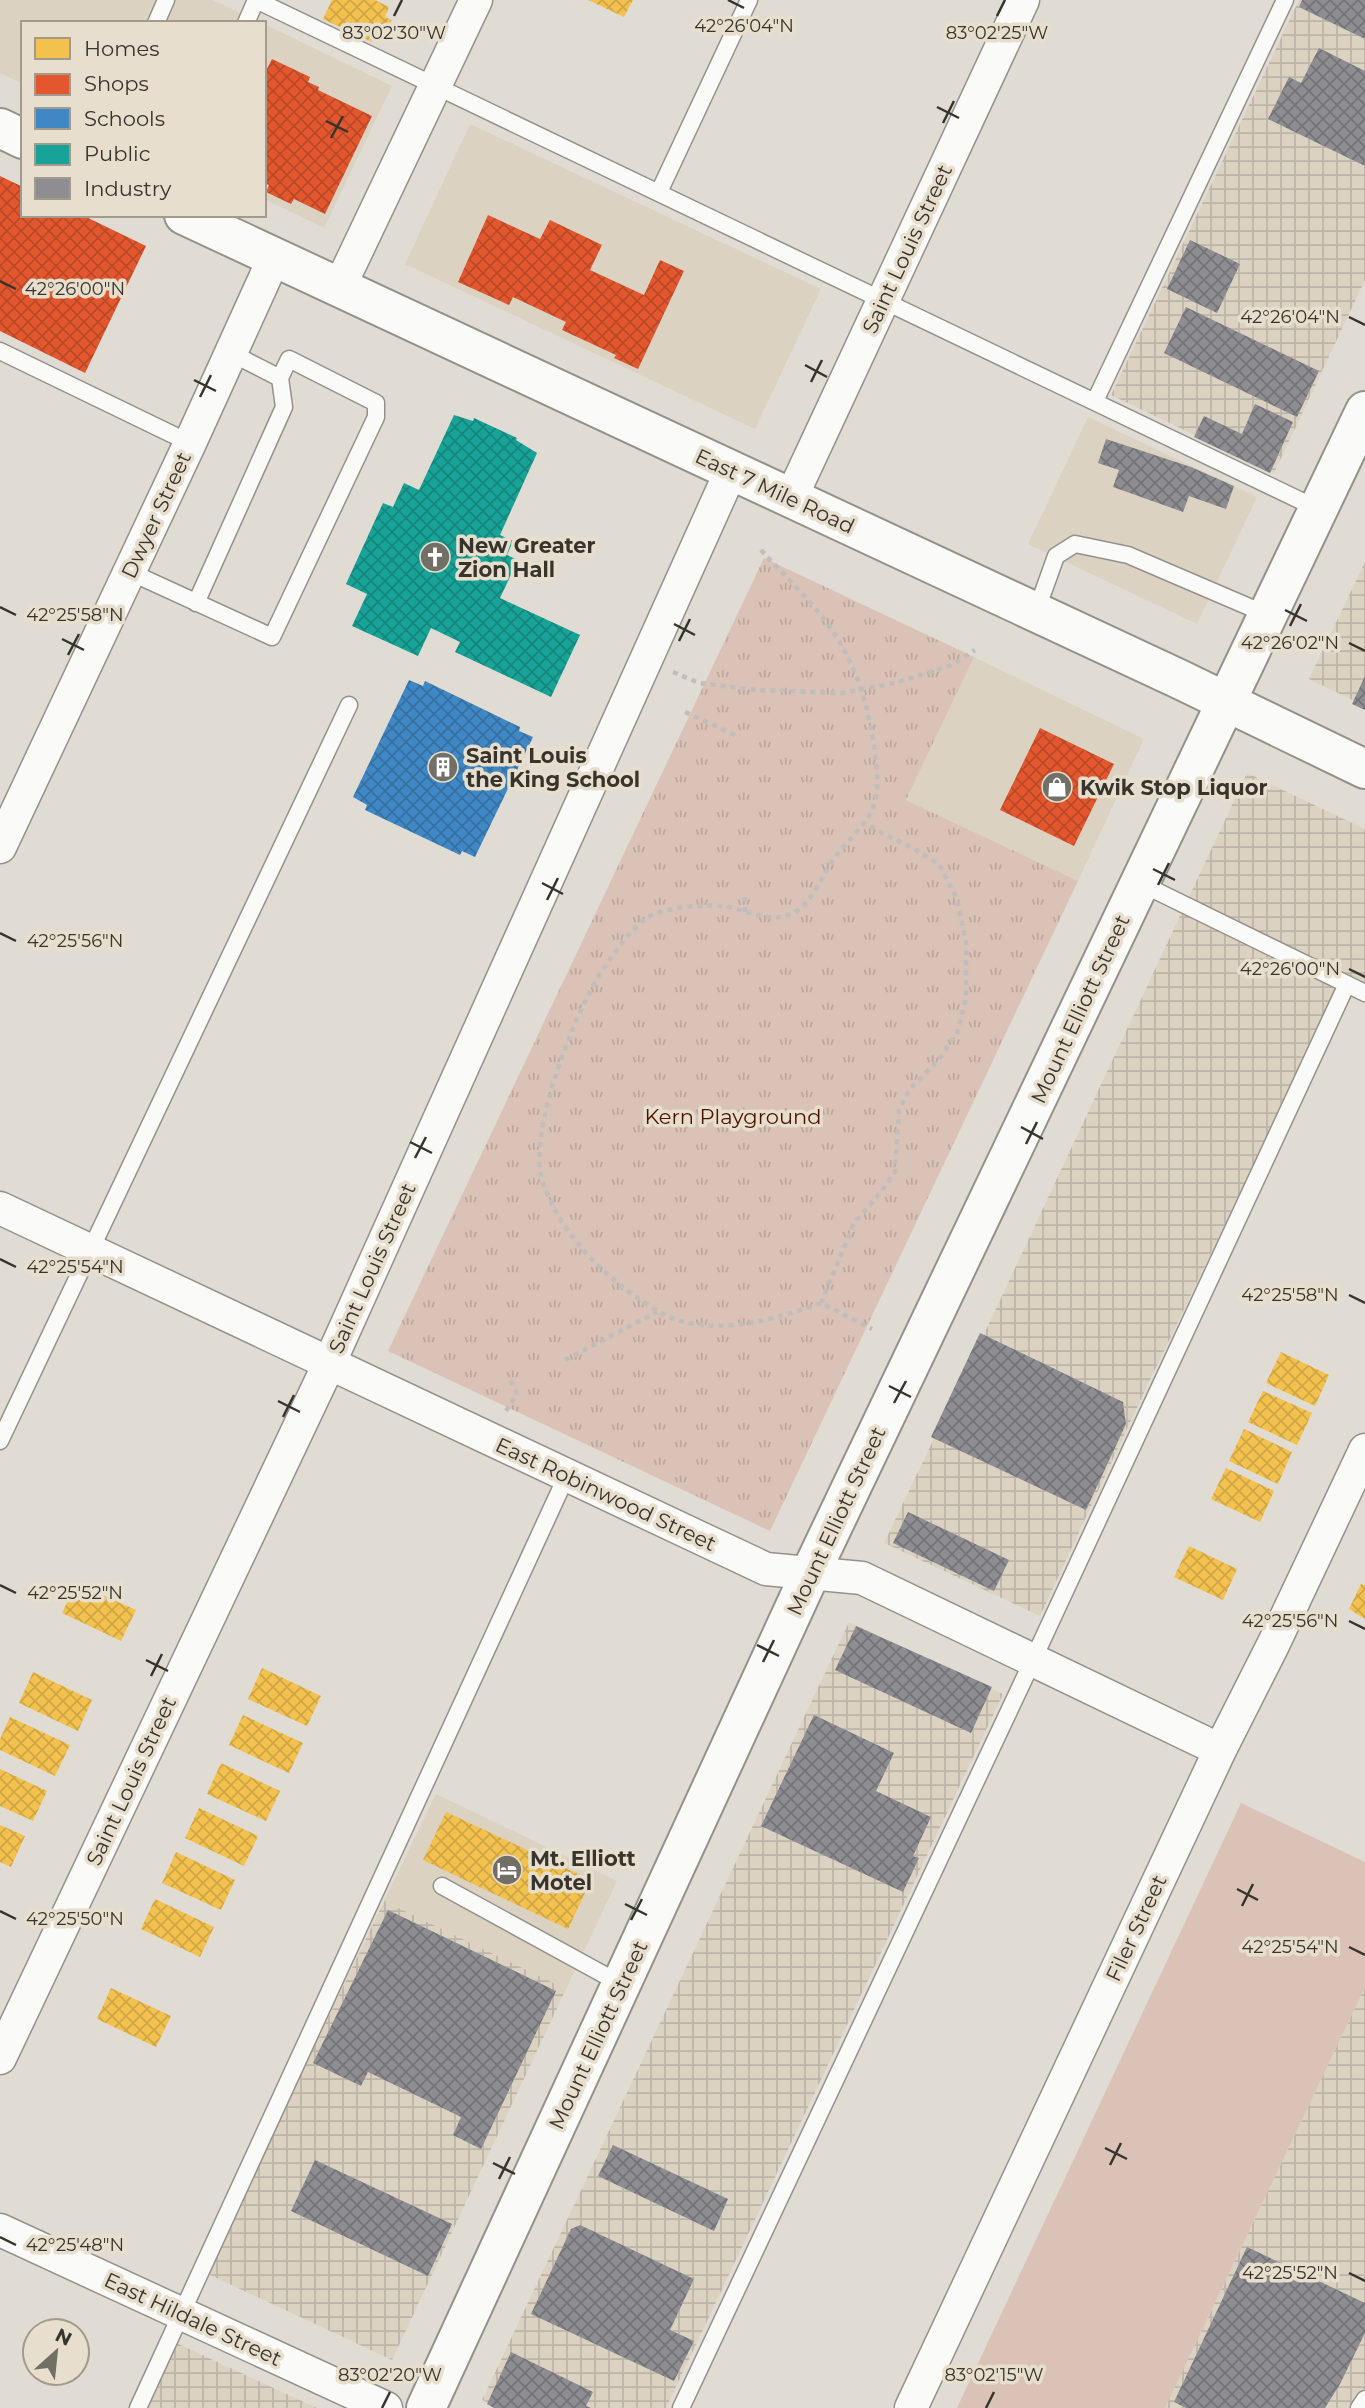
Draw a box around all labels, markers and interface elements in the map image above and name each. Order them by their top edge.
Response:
text: 42°26'04"N [694,15,794,37]
legend [21,21,266,217]
text: 83°02'30"W [342,22,446,44]
text: 83°02'25"W [946,22,1048,44]
text: Homes [84,36,159,61]
text: Shops [84,71,149,96]
text: Schools [84,106,165,131]
text: Public [84,141,151,166]
street label: Saint Louis Street [857,161,957,337]
text: Industry [84,176,172,201]
text: 42°26'00"N [25,278,125,300]
text: 42°26'04"N [1240,306,1340,328]
street label: East 7 Mile Road [691,443,859,539]
street label: Dwyer Street [116,448,196,582]
place label: New Greater Zion Hall [458,533,596,582]
church icon: New Greater Zion Hall [418,540,452,574]
text: 42°25'58"N [26,604,124,626]
text: 42°26'02"N [1241,632,1339,654]
place label: Saint Louis the King School [466,743,640,792]
building icon: Saint Louis the King School [426,750,460,784]
shop icon: Kwik Stop Liquor [1040,770,1074,804]
place label: Kwik Stop Liquor [1080,775,1268,800]
street label: Mount Elliott Street [1025,911,1135,1107]
text: 42°25'56"N [27,930,123,952]
text: 42°26'00"N [1240,958,1340,980]
park label: Kern Playground [644,1104,822,1129]
street label: Saint Louis Street [323,1179,421,1357]
text: 42°25'54"N [26,1256,124,1278]
text: 42°25'58"N [1241,1284,1339,1306]
street label: Mount Elliott Street [781,1423,891,1619]
street label: East Robinwood Street [492,1432,720,1556]
text: 42°25'52"N [27,1582,123,1604]
text: 42°25'56"N [1242,1610,1338,1632]
street label: Saint Louis Street [81,1693,181,1869]
place label: Mt. Elliott Motel [530,1846,636,1895]
hotel icon: Mt. Elliott Motel [490,1853,524,1887]
street label: Filer Street [1100,1871,1172,1985]
text: 42°25'50"N [26,1908,124,1930]
text: 42°25'54"N [1241,1936,1339,1958]
street label: Mount Elliott Street [543,1937,653,2133]
text: 42°25'48"N [26,2234,124,2256]
text: 42°25'52"N [1242,2262,1338,2284]
street label: East Hildale Street [100,2267,286,2371]
north arrow [21,2317,91,2387]
text: N [51,2324,76,2351]
text: 83°02'20"W [338,2364,442,2386]
text: 83°02'15"W [945,2364,1043,2386]

